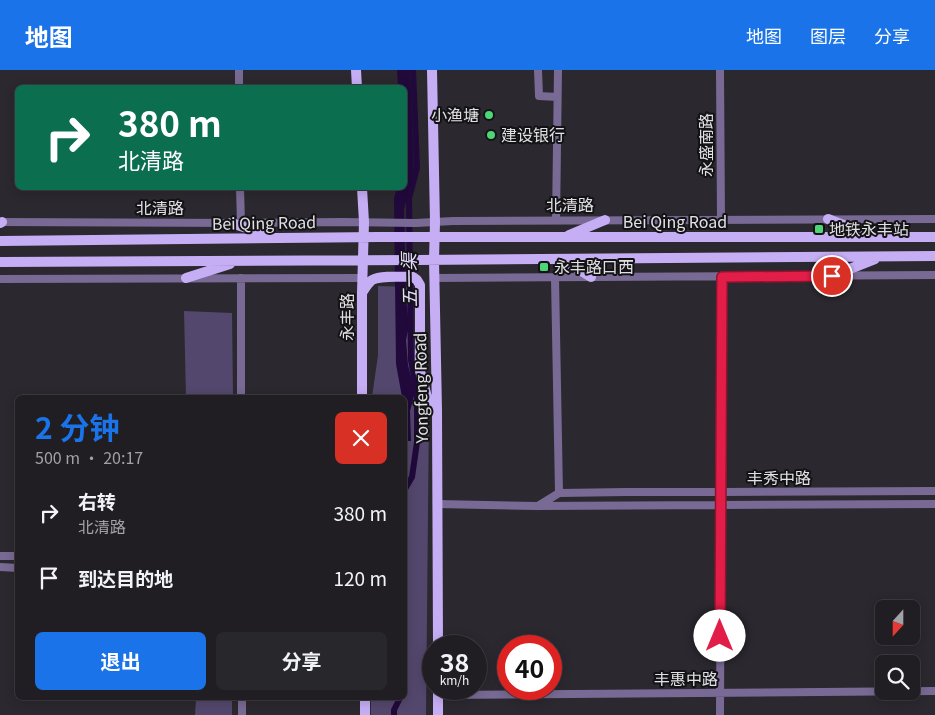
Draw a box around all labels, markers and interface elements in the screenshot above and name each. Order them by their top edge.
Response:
text: 地图 [25,18,73,53]
text: 地图 [746,22,782,48]
text: 图层 [810,22,846,48]
text: 分享 [874,22,910,48]
text: 380 m [118,96,222,147]
place label: 小渔塘 [431,102,479,126]
icon: right [35,105,100,170]
marker: 小渔塘 [483,109,495,121]
street label: 永盛南路 [693,113,717,177]
place label: 建设银行 [501,122,565,146]
marker: 建设银行 [485,129,497,141]
text: 北清路 [118,143,184,175]
street label: 北清路 [546,192,594,216]
street label: 北清路 [136,195,184,219]
street label: Bei Qing Road [212,209,316,235]
street label: Bei Qing Road [623,209,727,233]
place label: 地铁永丰站 [829,216,909,240]
marker: 地铁永丰站 [813,223,825,235]
water label: 五一渠 [394,250,421,307]
place label: 永丰路口西 [554,254,634,278]
pin [811,255,853,297]
marker: 永丰路口西 [538,261,550,273]
icon: arrive [818,262,846,290]
street label: 永丰路 [334,293,358,341]
street label: Yongfeng Road [407,332,433,445]
text: 2 分钟 [35,404,120,448]
button: close [335,412,387,464]
text: 500 m · 20:17 [35,445,143,469]
street label: 丰秀中路 [747,465,811,489]
text: 右转 [78,487,116,514]
icon: right [35,499,63,527]
text: 380 m [334,499,387,526]
text: 北清路 [78,514,126,538]
icon: arrive [35,564,63,592]
text: 到达目的地 [78,564,173,591]
text: 120 m [334,564,387,591]
north arrow [875,600,920,645]
map controls [875,600,920,700]
position arrow [693,609,745,661]
button: 退出 [35,632,206,690]
button: 分享 [216,632,387,690]
speed limit sign: 40 [497,635,562,700]
text: 38 [440,643,469,679]
button: search [875,655,920,700]
street label: 丰惠中路 [654,666,718,690]
text: km/h [440,671,469,688]

